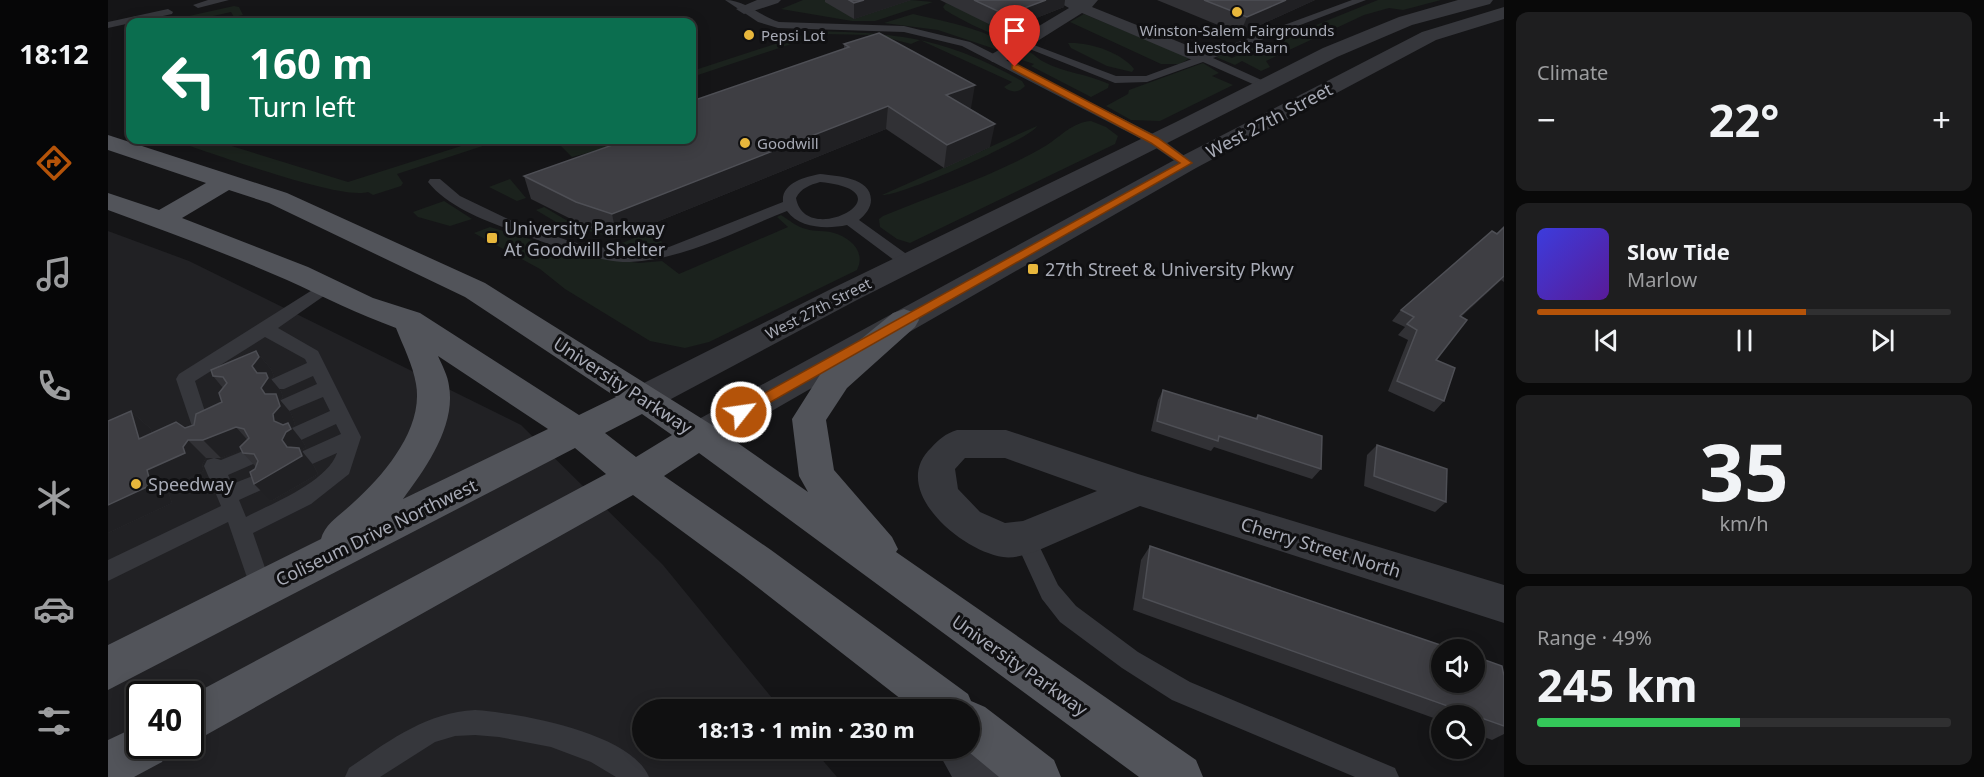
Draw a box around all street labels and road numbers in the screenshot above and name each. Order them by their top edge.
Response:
street label: West 27th Street [1202,76,1337,163]
street label: West 27th Street [762,272,875,343]
street label: University Parkway [549,331,698,439]
street label: Coliseum Drive Northwest [271,473,481,591]
street label: Cherry Street North [1238,511,1404,583]
street label: University Parkway [947,609,1093,721]

